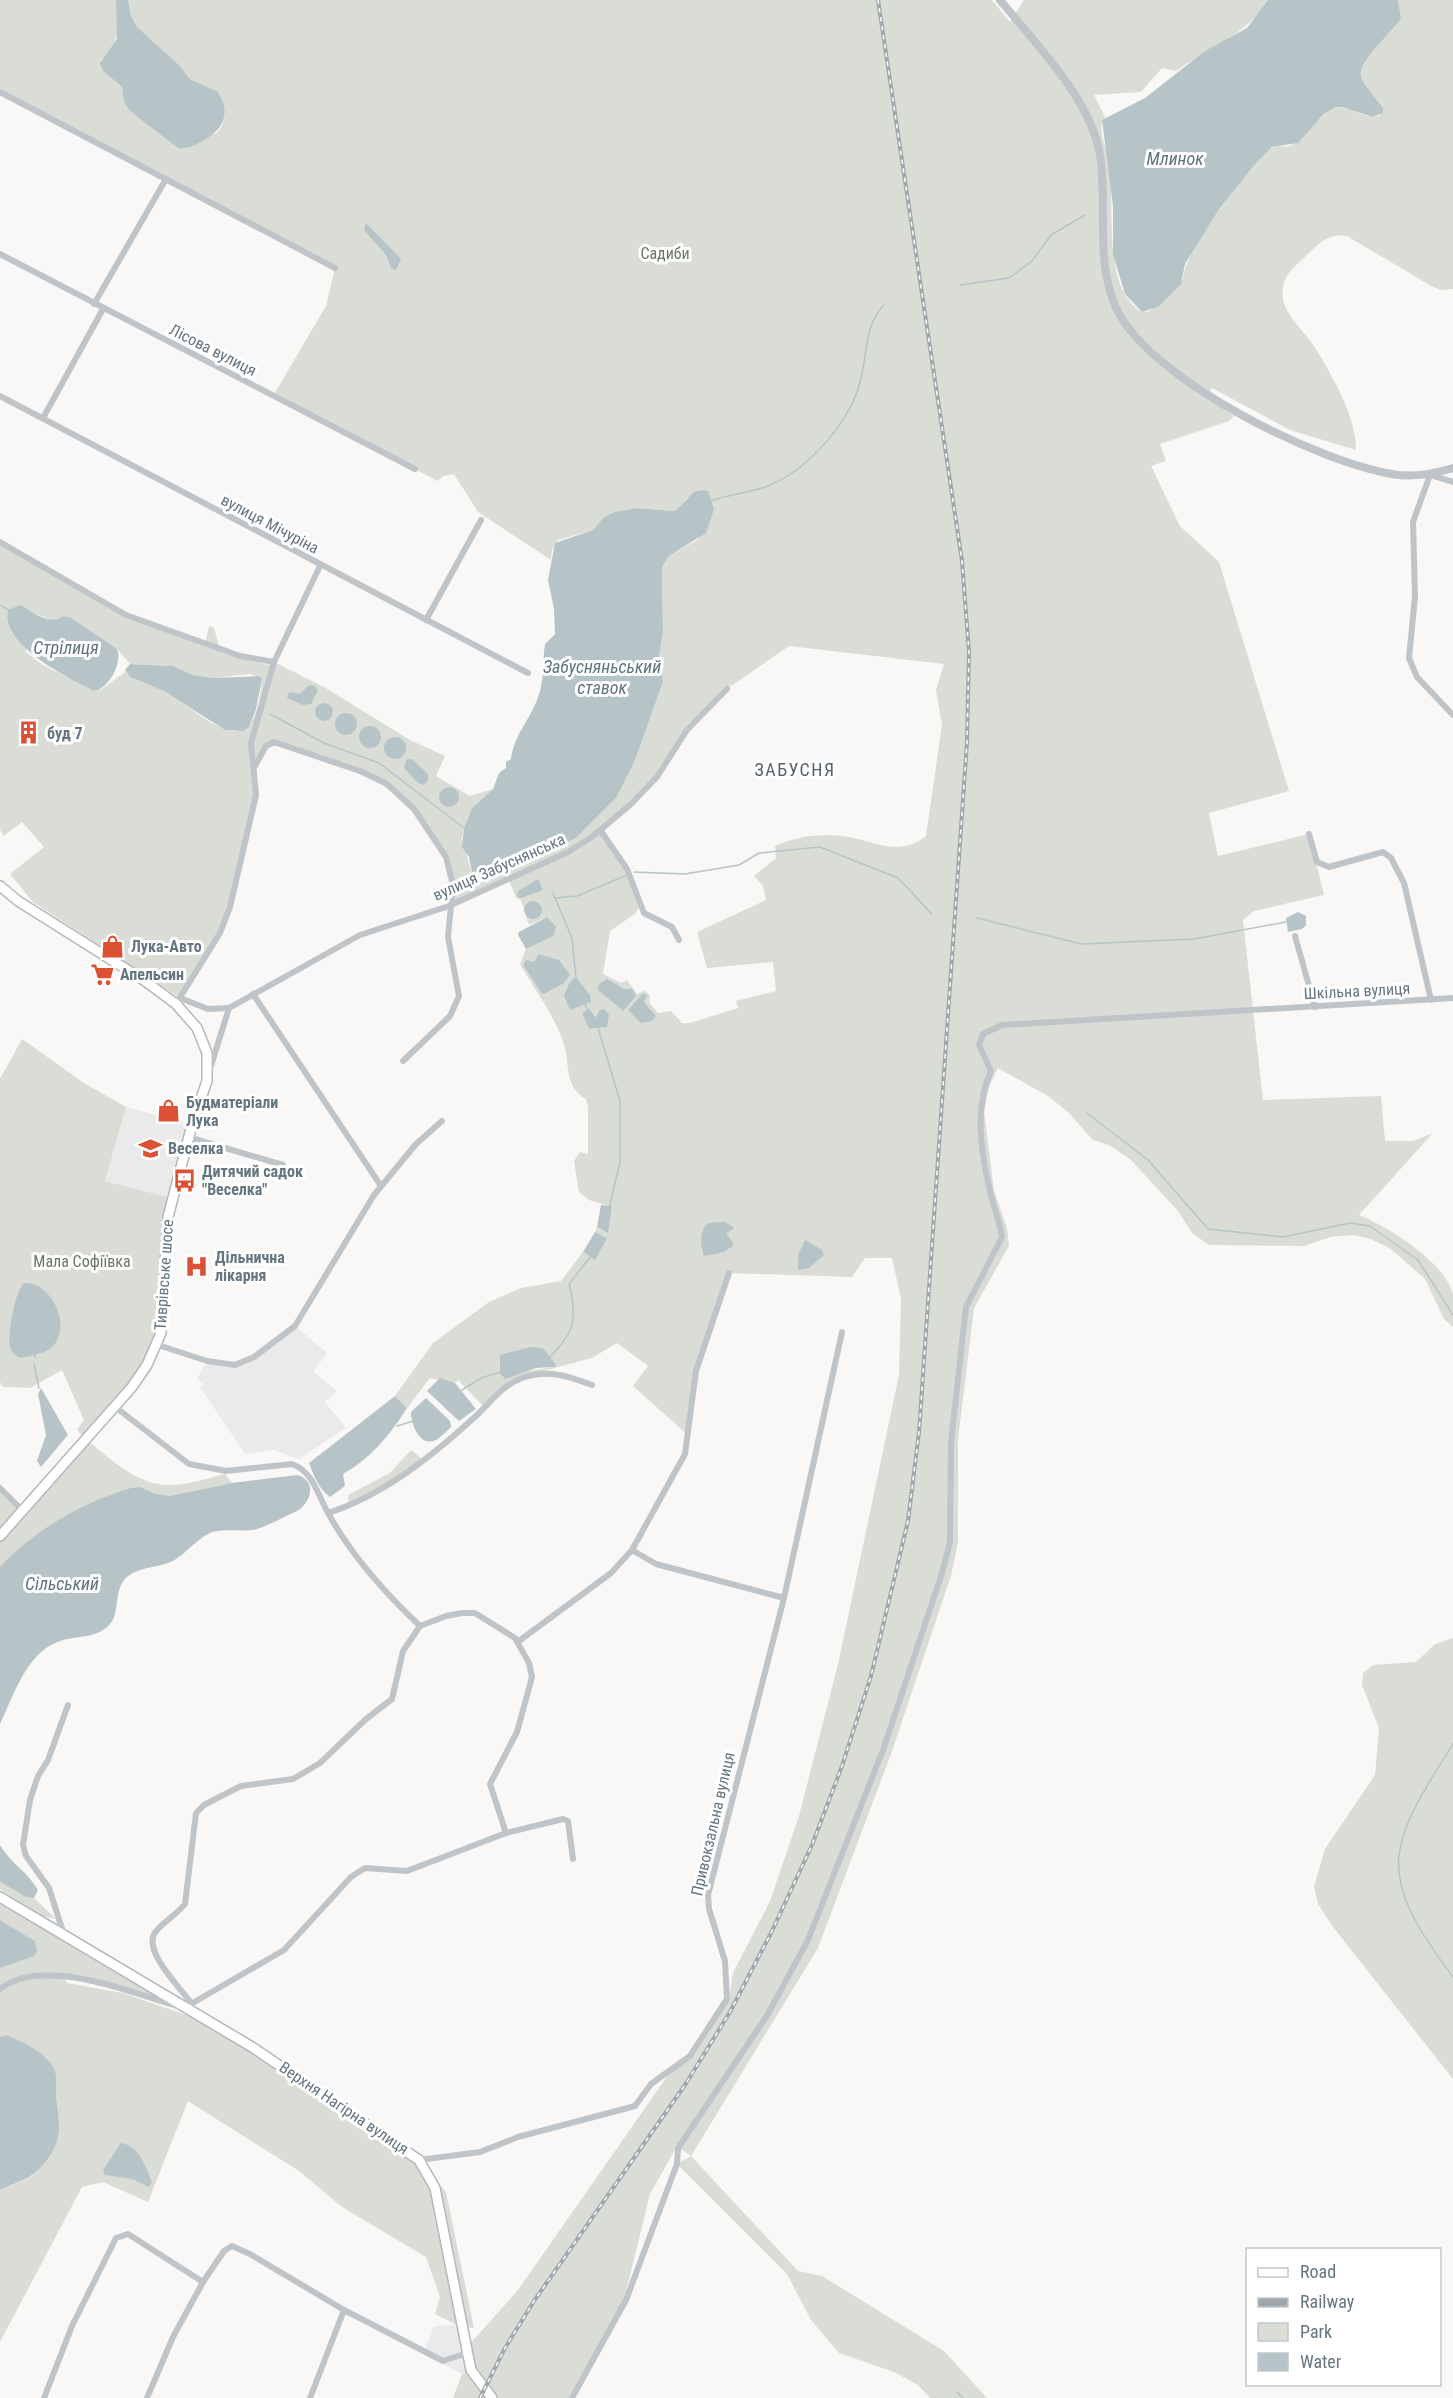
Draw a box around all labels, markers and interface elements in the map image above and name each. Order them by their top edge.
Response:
water label: Млинок [1146,148,1204,169]
park label: Садиби [640,244,690,263]
street label: Лісова вулиця [166,320,260,380]
street label: вулиця Мічуріна [218,490,322,558]
water label: Стрілиця [33,637,99,658]
water label: Забусняньський ставок [543,656,661,698]
building icon: буд 7 [16,720,42,746]
place label: буд 7 [47,724,83,743]
district label: ЗАБУСНЯ [754,759,836,780]
street label: вулиця Забуснянська [430,829,568,905]
shop icon: Лука-Авто [100,933,126,959]
place label: Лука-Авто [131,937,202,956]
supermarket icon: Апельсин [89,961,115,987]
place label: Апельсин [120,965,184,984]
street label: Шкільна вулиця [1303,979,1411,1003]
place label: Будматеріали Лука [186,1093,278,1130]
shop icon: Будматеріали Лука [155,1098,181,1124]
school or university icon: Веселка [137,1135,163,1161]
place label: Веселка [168,1139,224,1158]
place label: Дитячий садок "Веселка" [202,1162,303,1199]
bus stop icon: Дитячий садок "Веселка" [171,1167,197,1193]
street label: Тиврівське шосе [151,1219,177,1331]
place label: Дільнична лікарня [215,1248,285,1285]
park label: Мала Софіївка [33,1252,131,1271]
hospital icon: Дільнична лікарня [184,1253,210,1279]
water label: Сільський [25,1573,99,1594]
street label: Привокзальна вулиця [687,1750,739,1898]
street label: Верхня Нагірна вулиця [276,2058,412,2158]
legend [1246,2248,1441,2386]
text: Road [1300,2261,1336,2282]
text: Railway [1300,2291,1355,2312]
text: Park [1300,2321,1332,2342]
text: Water [1300,2351,1342,2372]

